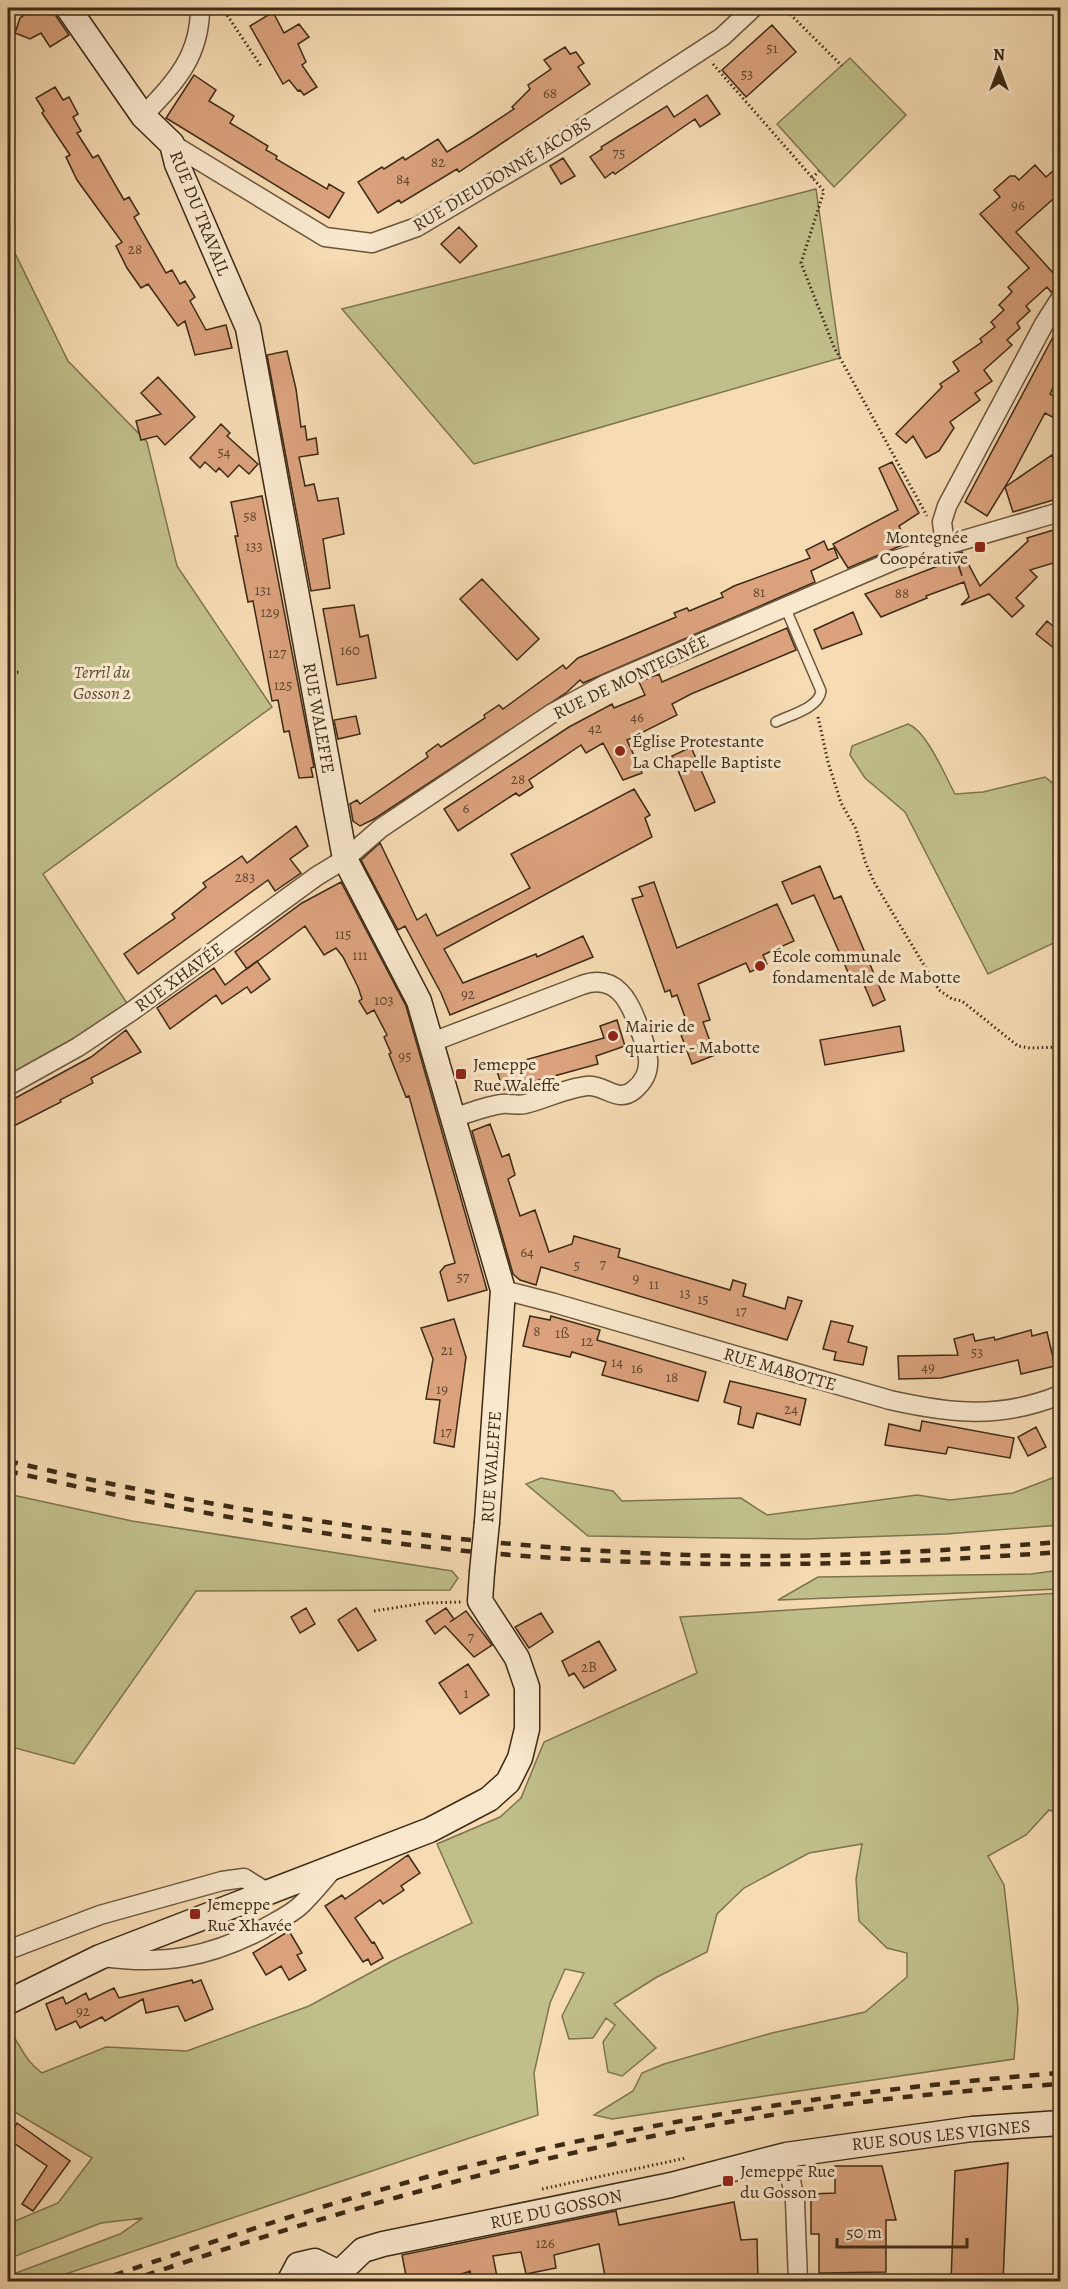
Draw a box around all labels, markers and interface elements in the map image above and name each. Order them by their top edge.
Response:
house number: 51 [766,38,778,58]
north arrow [969,39,1029,99]
text: N [993,44,1005,66]
house number: 53 [741,64,753,84]
house number: 68 [543,83,557,103]
street label: RUE DIEUDONNÉ JACOBS [408,111,596,237]
house number: 75 [613,143,625,163]
street label: RUE DU TRAVAIL [164,147,236,280]
house number: 82 [431,152,445,172]
house number: 84 [396,169,410,189]
house number: 96 [1011,195,1025,215]
house number: 28 [128,239,142,259]
house number: 54 [217,442,231,462]
house number: 58 [243,506,257,526]
place label: Montegnée Coopérative [880,525,968,570]
house number: 133 [245,536,263,556]
marker: Montegnée Coopérative [973,540,987,554]
house number: 131 [255,580,271,600]
house number: 81 [753,582,765,602]
house number: 88 [895,583,909,603]
house number: 129 [260,602,280,622]
street label: RUE DE MONTEGNÉE [549,629,713,725]
house number: 160 [340,640,360,660]
house number: 127 [268,643,287,663]
park label: Terril du Gosson 2 [73,660,131,705]
street label: RUE WALEFFE [297,661,341,775]
house number: 125 [274,675,292,695]
house number: 46 [630,707,644,727]
house number: 42 [588,718,602,738]
place label: Église Protestante La Chapelle Baptiste [632,729,781,774]
marker: Église Protestante La Chapelle Baptiste [613,744,627,758]
house number: 28 [511,769,525,789]
house number: 6 [463,798,470,818]
house number: 283 [235,867,255,887]
house number: 115 [335,924,351,944]
street label: RUE XHAVÉE [130,937,228,1017]
place label: École communale fondamentale de Mabotte [772,944,961,989]
house number: 111 [352,945,368,965]
marker: École communale fondamentale de Mabotte [753,959,767,973]
house number: 92 [461,984,475,1004]
house number: 103 [374,990,394,1010]
place label: Mairie de quartier - Mabotte [625,1014,760,1059]
marker: Mairie de quartier - Mabotte [606,1029,620,1043]
house number: 95 [398,1046,412,1066]
place label: Jemeppe Rue Waleffe [473,1052,560,1097]
marker: Jemeppe Rue Waleffe [454,1067,468,1081]
house number: 64 [520,1242,534,1262]
house number: 7 [600,1254,607,1274]
house number: 5 [574,1255,580,1275]
house number: 57 [457,1267,470,1287]
house number: 9 [633,1268,640,1288]
house number: 11 [649,1274,659,1294]
house number: 13 [679,1283,691,1303]
house number: 15 [697,1289,709,1309]
house number: 17 [735,1301,747,1321]
house number: 8 [533,1321,541,1341]
house number: 1ß [555,1323,569,1343]
house number: 12 [581,1331,593,1351]
house number: 21 [441,1340,453,1360]
street label: RUE MABOTTE [721,1341,839,1397]
house number: 53 [971,1342,983,1362]
house number: 14 [611,1352,623,1372]
house number: 49 [921,1357,935,1377]
house number: 16 [631,1358,643,1378]
house number: 18 [666,1367,678,1387]
house number: 19 [436,1379,448,1399]
house number: 24 [784,1399,798,1419]
street label: RUE WALEFFE [475,1410,507,1524]
house number: 17 [440,1422,452,1442]
house number: 7 [468,1627,475,1647]
house number: 2B [581,1657,597,1677]
house number: 1 [463,1683,469,1703]
place label: Jemeppe Rue Xhavée [207,1892,292,1937]
marker: Jemeppe Rue Xhavée [188,1907,202,1921]
house number: 92 [76,2001,90,2021]
street label: RUE SOUS LES VIGNES [850,2114,1032,2156]
place label: Jemeppe Rue du Gosson [740,2159,835,2204]
marker: Jemeppe Rue du Gosson [721,2174,735,2188]
street label: RUE DU GOSSON [488,2183,624,2235]
scale bar [837,2211,968,2249]
text: 50 m [846,2220,882,2244]
house number: 126 [535,2233,555,2253]

